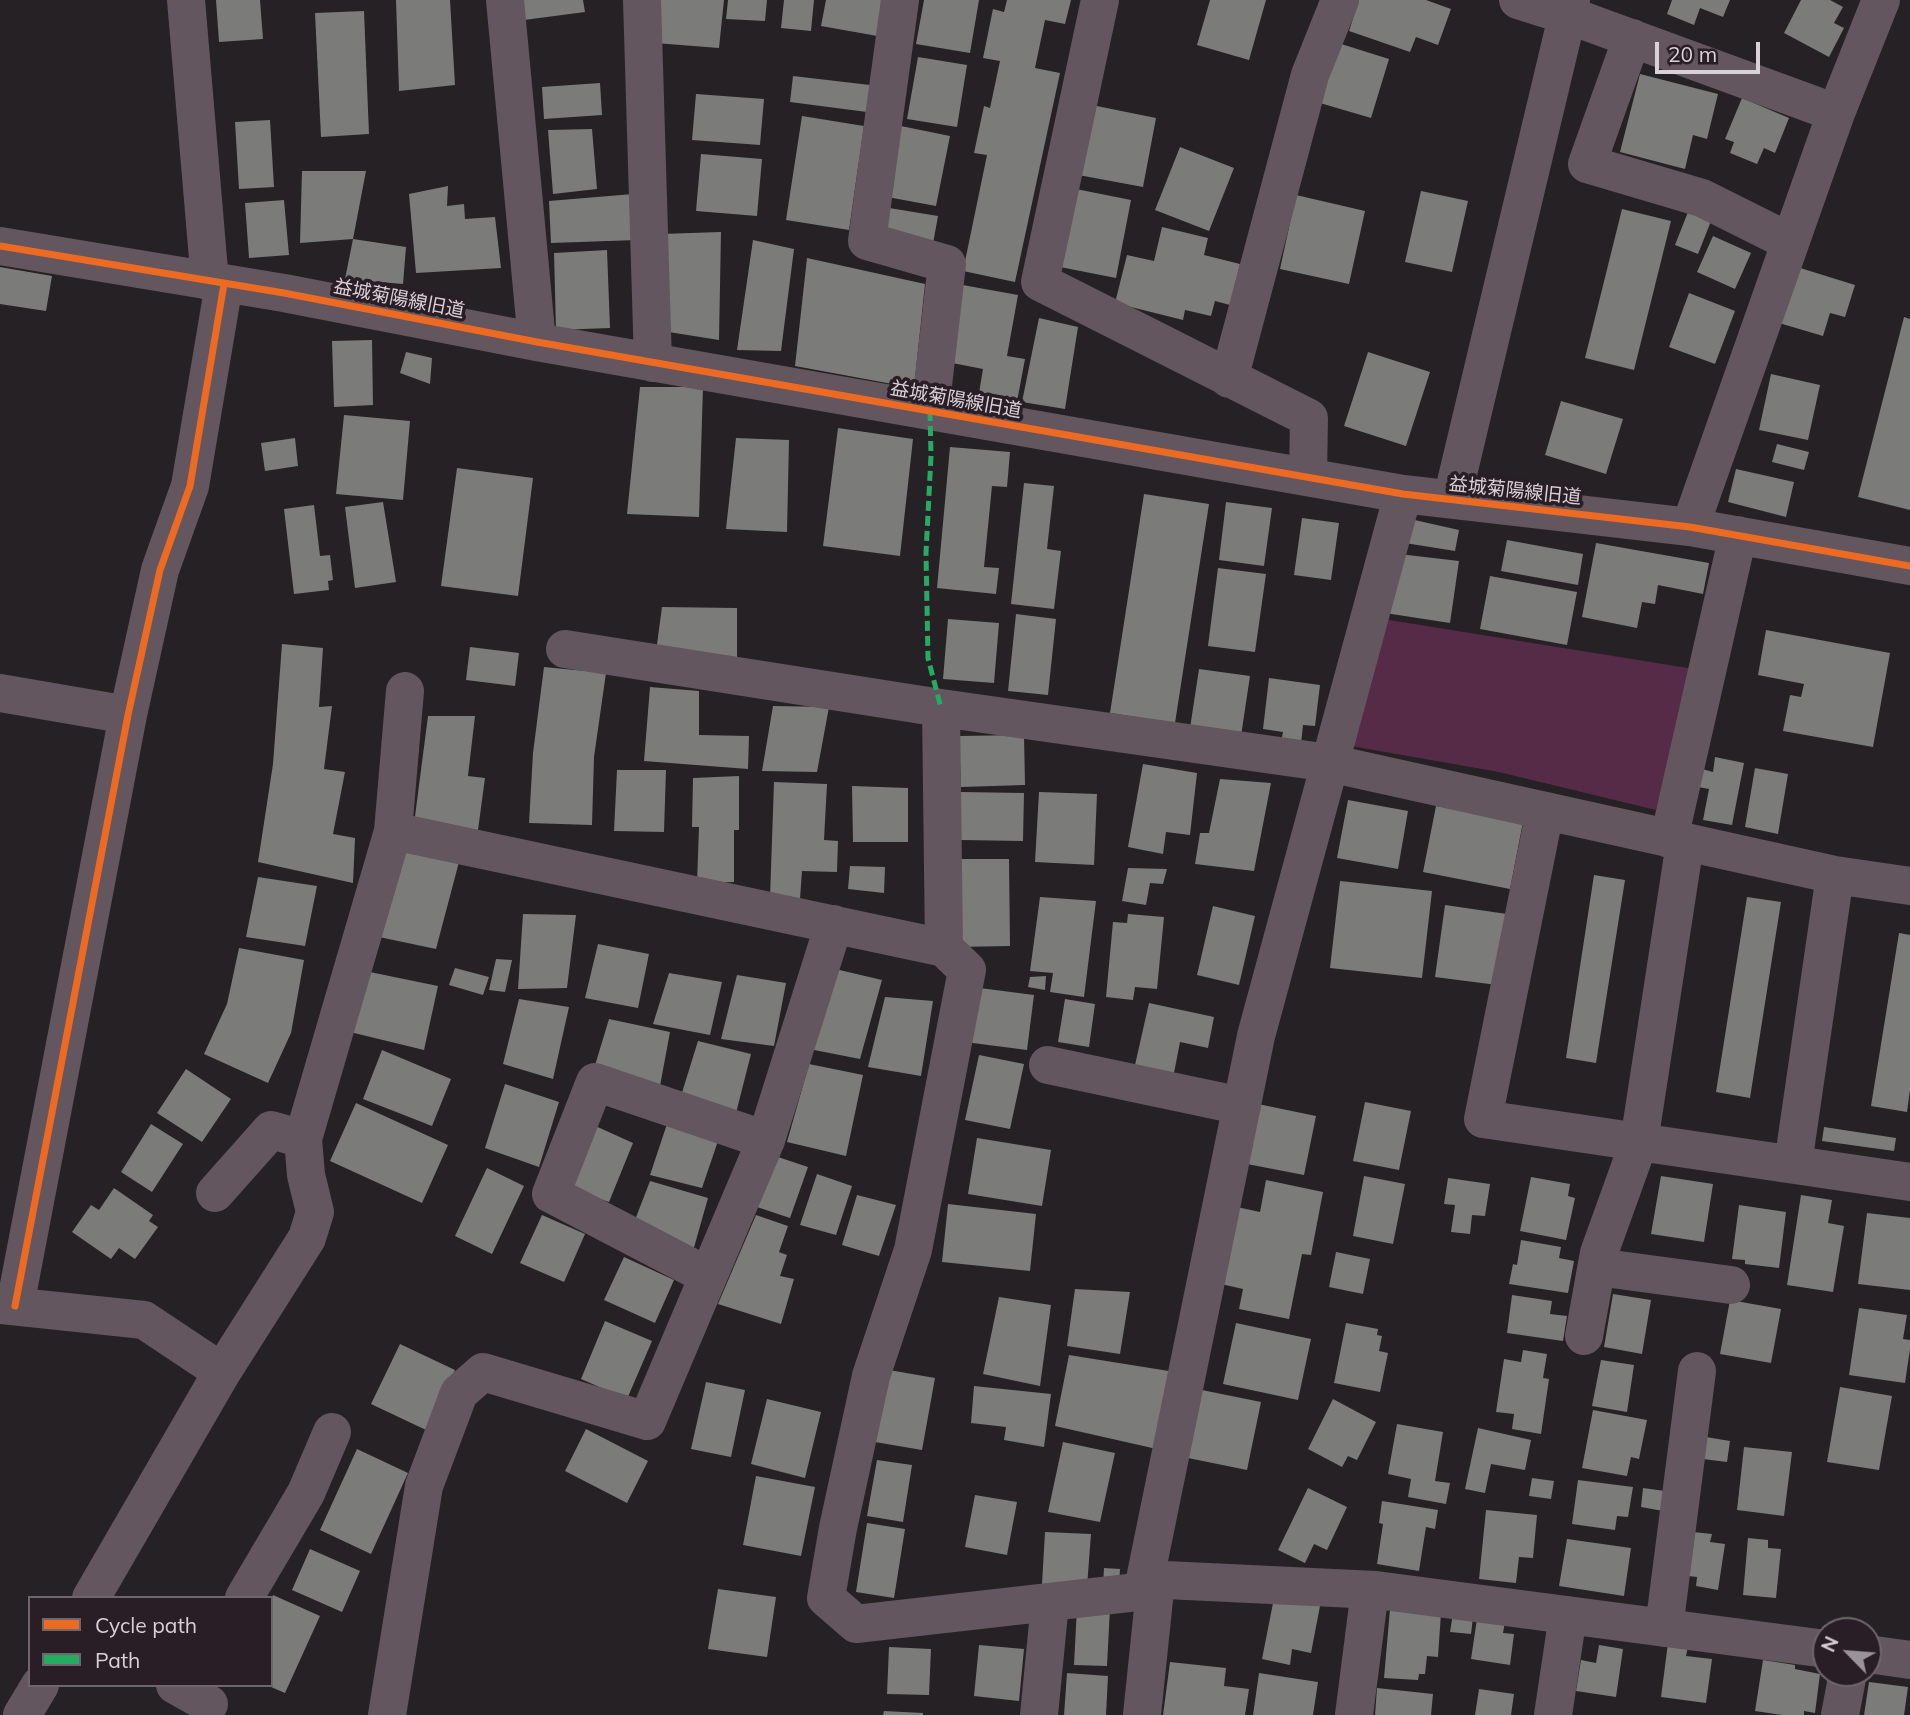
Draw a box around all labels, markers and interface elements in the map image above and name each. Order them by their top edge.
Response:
scale bar [1658,28,1763,72]
text: 20 m [1668,41,1717,67]
street label: 益城菊陽線旧道 [332,275,466,323]
street label: 益城菊陽線旧道 [889,377,1023,423]
street label: 益城菊陽線旧道 [1448,473,1582,509]
legend [28,1596,273,1687]
text: Cycle path [95,1612,197,1638]
north arrow [1812,1617,1882,1687]
text: N [1816,1632,1844,1656]
text: Path [95,1647,140,1673]

